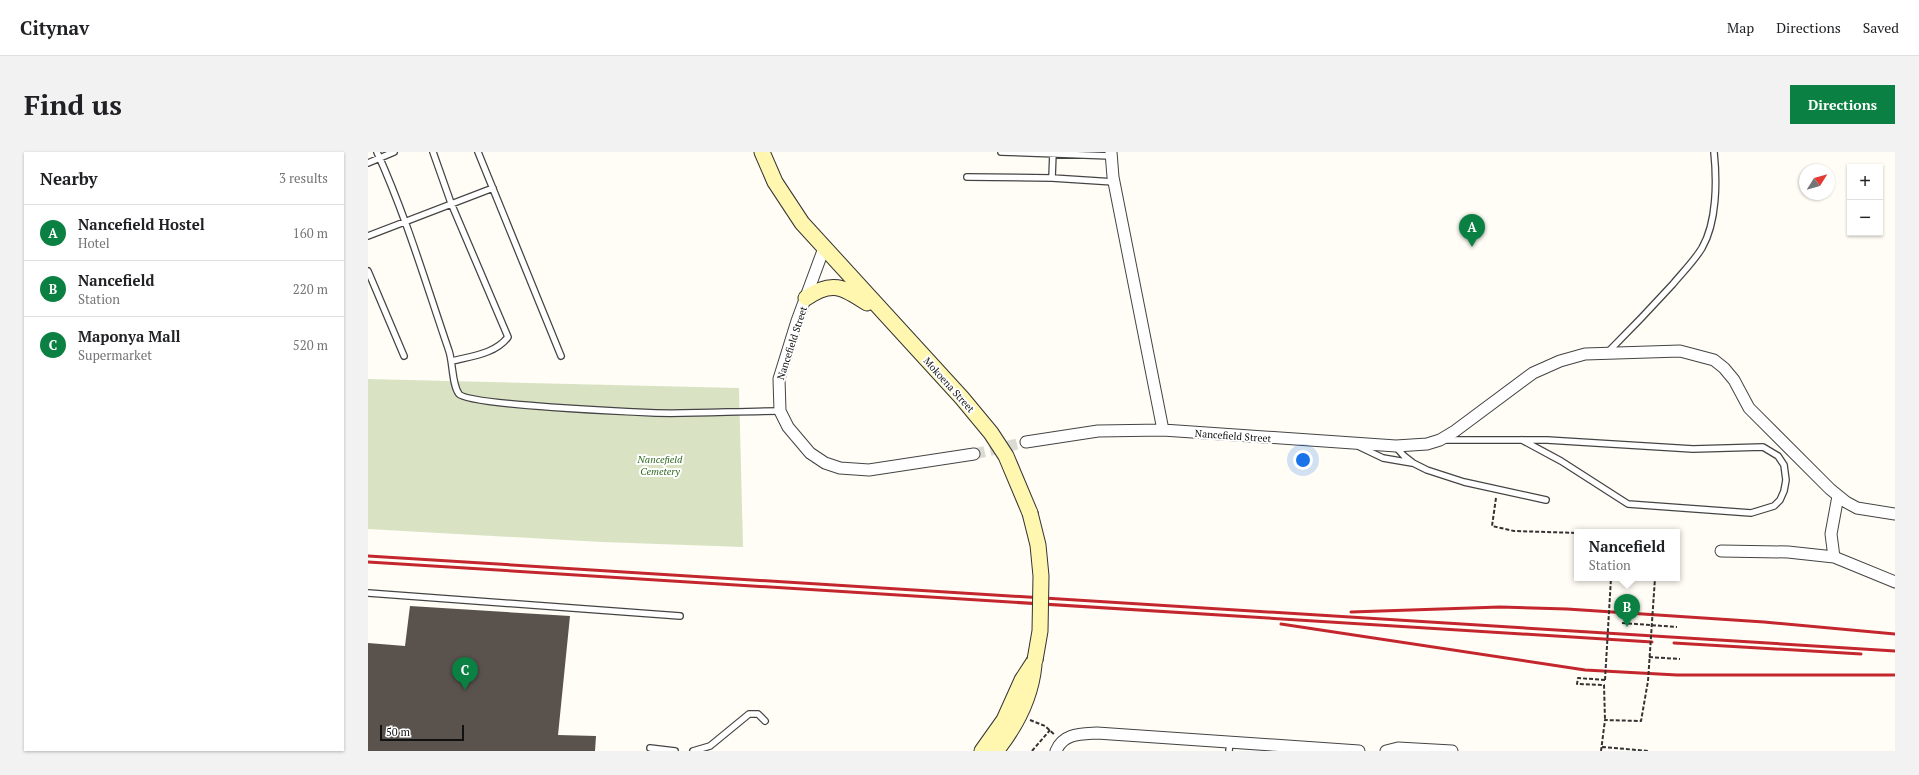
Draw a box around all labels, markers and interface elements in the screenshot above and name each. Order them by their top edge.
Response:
text: Citynav [20,15,89,40]
text: Map [1727,18,1754,37]
text: Directions [1776,18,1841,37]
text: Saved [1863,18,1899,37]
button: Directions [1790,85,1895,124]
text: Find us [24,86,122,123]
north arrow [1799,164,1835,200]
map controls [1847,164,1883,236]
button: + [1847,164,1883,200]
text: Nearby [40,167,98,190]
text: 3 results [279,169,328,187]
button: − [1847,200,1883,236]
text: Nancefield Hostel [78,214,205,234]
pin: A [1459,214,1485,247]
text: A [48,224,58,242]
text: 160 m [293,224,328,242]
text: Hotel [78,234,110,252]
text: Nancefield [78,270,154,290]
text: B [49,280,57,298]
text: 220 m [293,280,328,298]
text: Station [78,290,120,308]
street label: Nancefield Street [774,304,810,381]
text: Maponya Mall [78,326,181,346]
text: C [49,336,57,354]
text: 520 m [293,336,328,354]
text: Supermarket [78,346,152,364]
street label: Mokoena Street [921,355,977,416]
street label: Nancefield Street [1194,427,1272,445]
your location [1293,450,1313,470]
park label: Nancefield Cemetery [637,453,683,478]
popup [1574,529,1680,581]
text: Nancefield [1589,536,1665,556]
text: Station [1589,556,1631,574]
pin: B [1614,594,1640,627]
pin: C [452,657,478,690]
scale bar [380,723,464,742]
text: 50 m [386,725,410,739]

